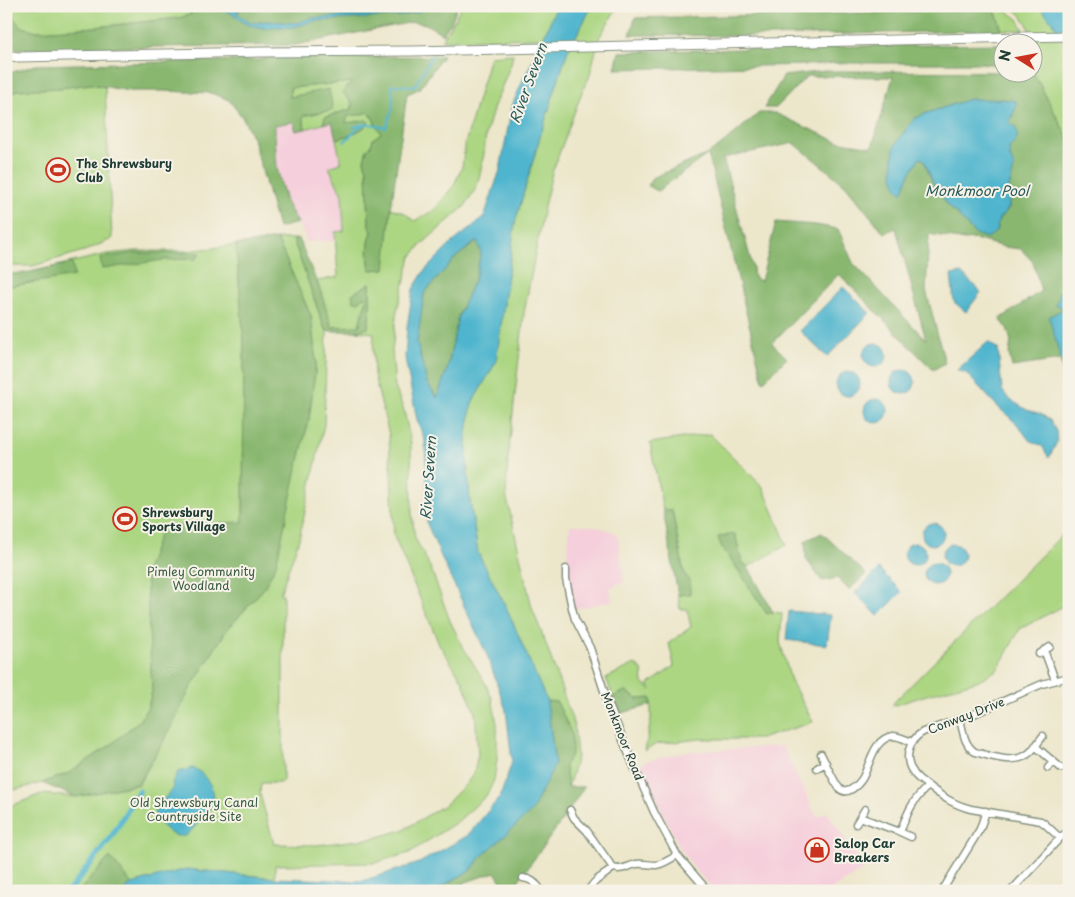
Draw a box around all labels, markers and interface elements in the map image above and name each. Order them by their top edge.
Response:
north arrow [992,32,1042,82]
water label: River Severn [504,39,553,126]
text: N [993,48,1016,63]
place label: The Shrewsbury Club [76,154,172,186]
sports icon: The Shrewsbury Club [45,157,71,183]
water label: Monkmoor Pool [925,180,1031,201]
water label: River Severn [415,434,441,520]
place label: Shrewsbury Sports Village [142,503,226,535]
sports icon: Shrewsbury Sports Village [112,506,138,532]
park label: Pimley Community Woodland [147,562,255,594]
street label: Monkmoor Road [597,689,649,783]
street label: Conway Drive [925,692,1007,738]
park label: Old Shrewsbury Canal Countryside Site [130,793,258,825]
place label: Salop Car Breakers [834,834,896,866]
shop icon: Salop Car Breakers [804,837,830,863]

